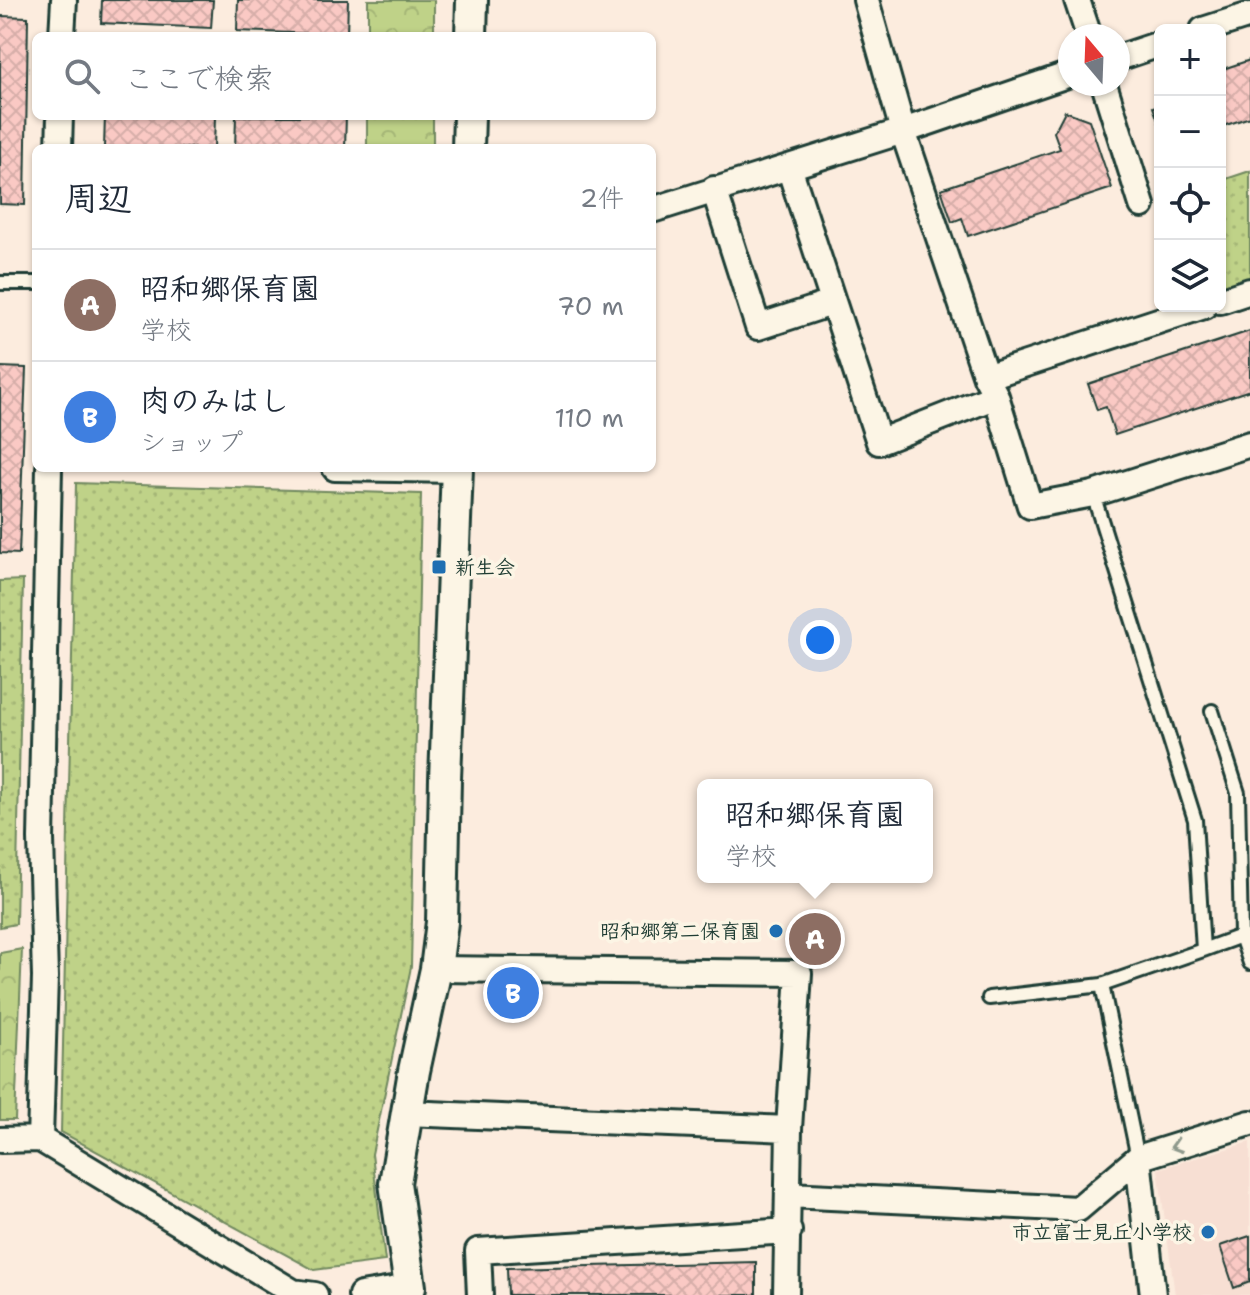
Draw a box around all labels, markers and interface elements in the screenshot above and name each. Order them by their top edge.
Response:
north arrow [1058,24,1130,96]
map controls [1154,24,1226,312]
button: + [1154,24,1226,96]
search box [32,32,656,120]
icon: search [60,54,104,98]
text: ここで検索 [124,58,274,99]
button: − [1154,96,1226,168]
button: locate [1154,168,1226,240]
text: 周辺 [64,175,132,221]
text: 2件 [580,180,624,215]
button: layers [1154,240,1226,312]
text: 昭和郷保育園 [140,268,320,309]
text: A [80,288,100,323]
text: 70 m [557,288,624,323]
text: 学校 [140,312,192,347]
text: 肉のみはし [140,380,290,421]
text: B [82,400,98,435]
text: 110 m [554,400,624,435]
text: ショップ [140,424,243,459]
place label: 新生会 [455,554,515,580]
marker: 新生会 [430,558,448,576]
your location [800,620,840,660]
popup [697,779,933,883]
text: 昭和郷保育園 [725,794,905,835]
text: 学校 [725,838,777,873]
pin: A [789,909,841,969]
place label: 昭和郷第二保育園 [600,918,760,944]
marker: 昭和郷第二保育園 [767,922,785,940]
pin: B [487,963,539,1023]
one-way arrow [1169,1137,1183,1153]
place label: 市立富士見丘小学校 [1012,1219,1192,1245]
marker: 市立富士見丘小学校 [1199,1223,1217,1241]

